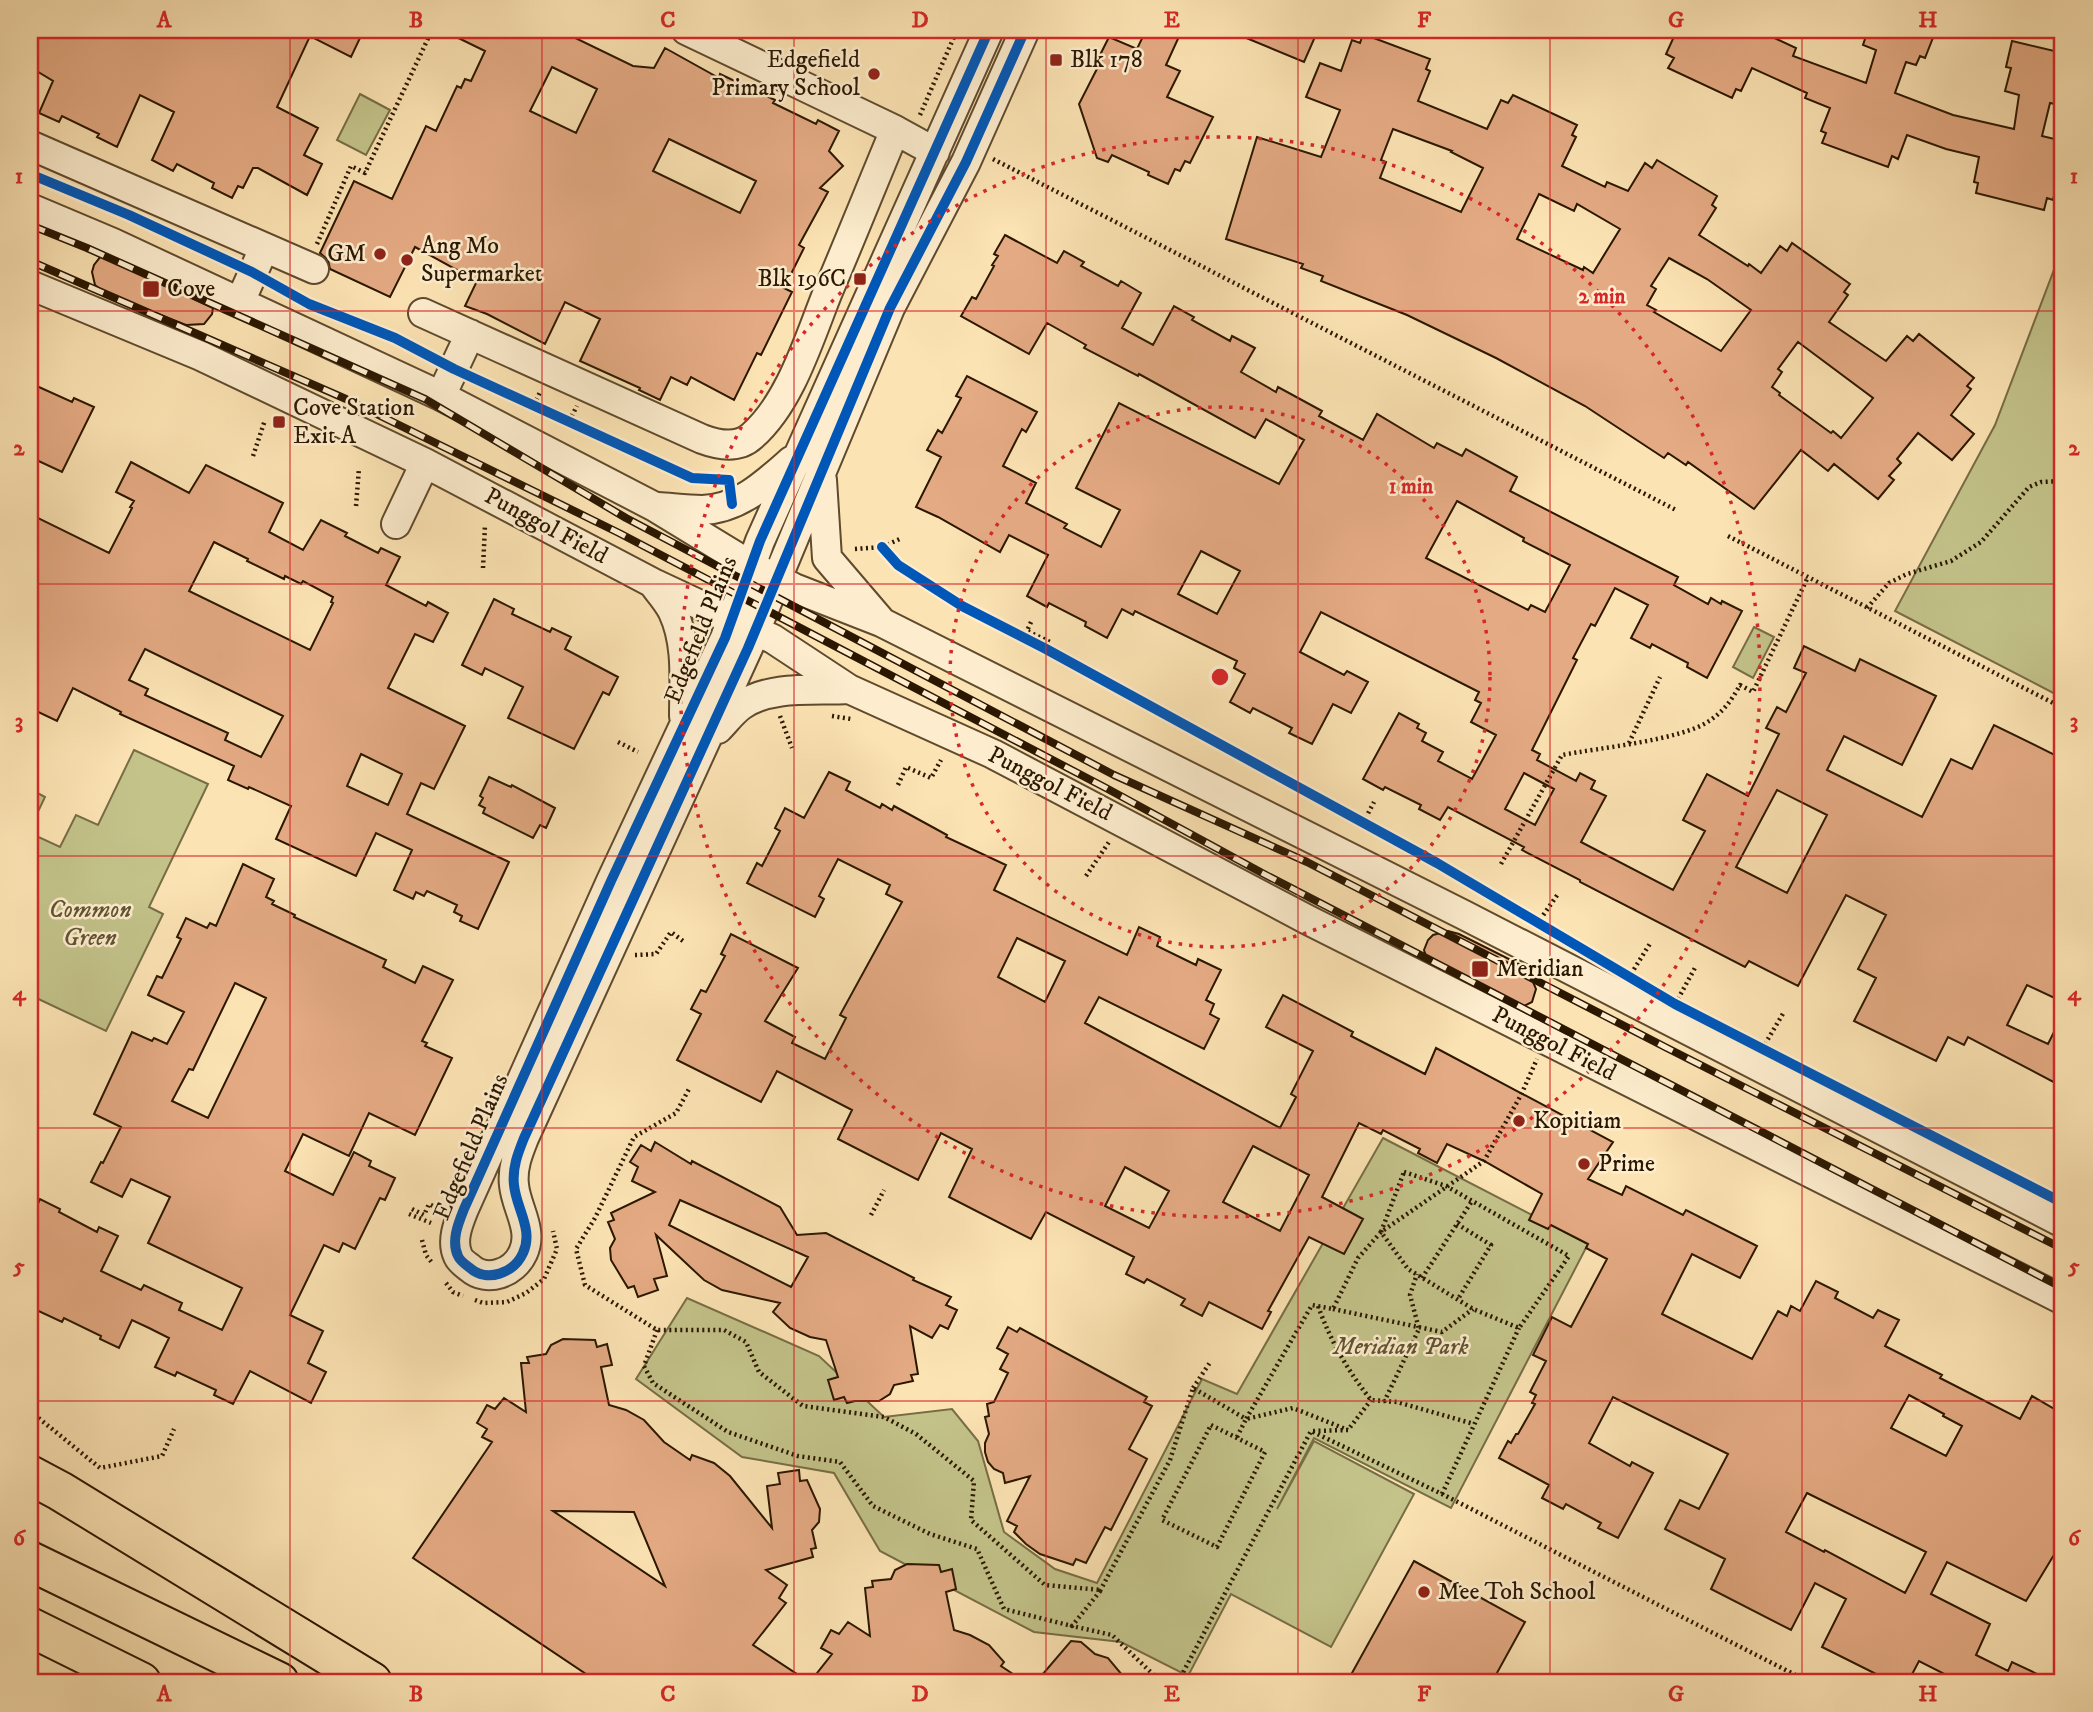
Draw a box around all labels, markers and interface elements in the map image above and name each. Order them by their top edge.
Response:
text: A [156,6,173,35]
text: B [409,6,423,35]
text: C [660,6,676,35]
text: D [911,6,929,35]
text: E [1164,6,1180,35]
text: F [1417,6,1432,35]
text: G [1668,6,1684,35]
text: H [1918,6,1938,35]
place label: Edgefield Primary School [711,45,861,103]
place label: Blk 178 [1070,45,1143,75]
marker: Blk 178 [1048,52,1064,68]
marker: Edgefield Primary School [866,66,882,82]
text: 1 [15,162,23,191]
text: 1 [2070,162,2078,191]
place label: Ang Mo Supermarket [421,231,543,289]
place label: GM [327,239,366,269]
marker: GM [372,246,388,262]
marker: Ang Mo Supermarket [399,252,415,268]
place label: Blk 196C [758,264,846,294]
marker: Blk 196C [852,271,868,287]
place label: Cove [167,274,215,304]
marker: Cove [141,279,161,299]
text: 2 min [1579,284,1627,310]
place label: Cove Station Exit A [293,393,415,451]
marker: Cove Station Exit A [271,414,287,430]
text: 2 [13,434,25,463]
text: 2 [2068,434,2080,463]
text: 1 min [1389,474,1434,500]
street label: Punggol Field [479,481,613,571]
street label: Edgefield Plains [658,552,744,708]
centre of rings [1208,665,1232,689]
text: 3 [15,707,23,736]
text: 3 [2070,707,2078,736]
street label: Punggol Field [983,740,1117,828]
park label: Common Green [49,895,131,953]
place label: Meridian [1496,954,1584,984]
marker: Meridian [1470,959,1490,979]
text: 4 [12,979,27,1008]
text: 4 [2067,979,2082,1008]
street label: Punggol Field [1487,1000,1621,1088]
street label: Edgefield Plains [427,1069,515,1225]
place label: Kopitiam [1533,1106,1622,1136]
marker: Kopitiam [1511,1113,1527,1129]
place label: Prime [1598,1149,1655,1179]
marker: Prime [1576,1156,1592,1172]
text: 5 [12,1252,25,1281]
text: 5 [2067,1252,2080,1281]
park label: Meridian Park [1331,1332,1469,1362]
text: 6 [13,1524,27,1553]
text: 6 [2068,1524,2082,1553]
place label: Mee Toh School [1438,1577,1596,1607]
marker: Mee Toh School [1416,1584,1432,1600]
text: A [156,1680,173,1709]
text: B [409,1680,423,1709]
text: C [660,1680,676,1709]
text: D [911,1680,929,1709]
text: E [1164,1680,1180,1709]
text: F [1417,1680,1432,1709]
text: G [1668,1680,1684,1709]
text: H [1918,1680,1938,1709]

